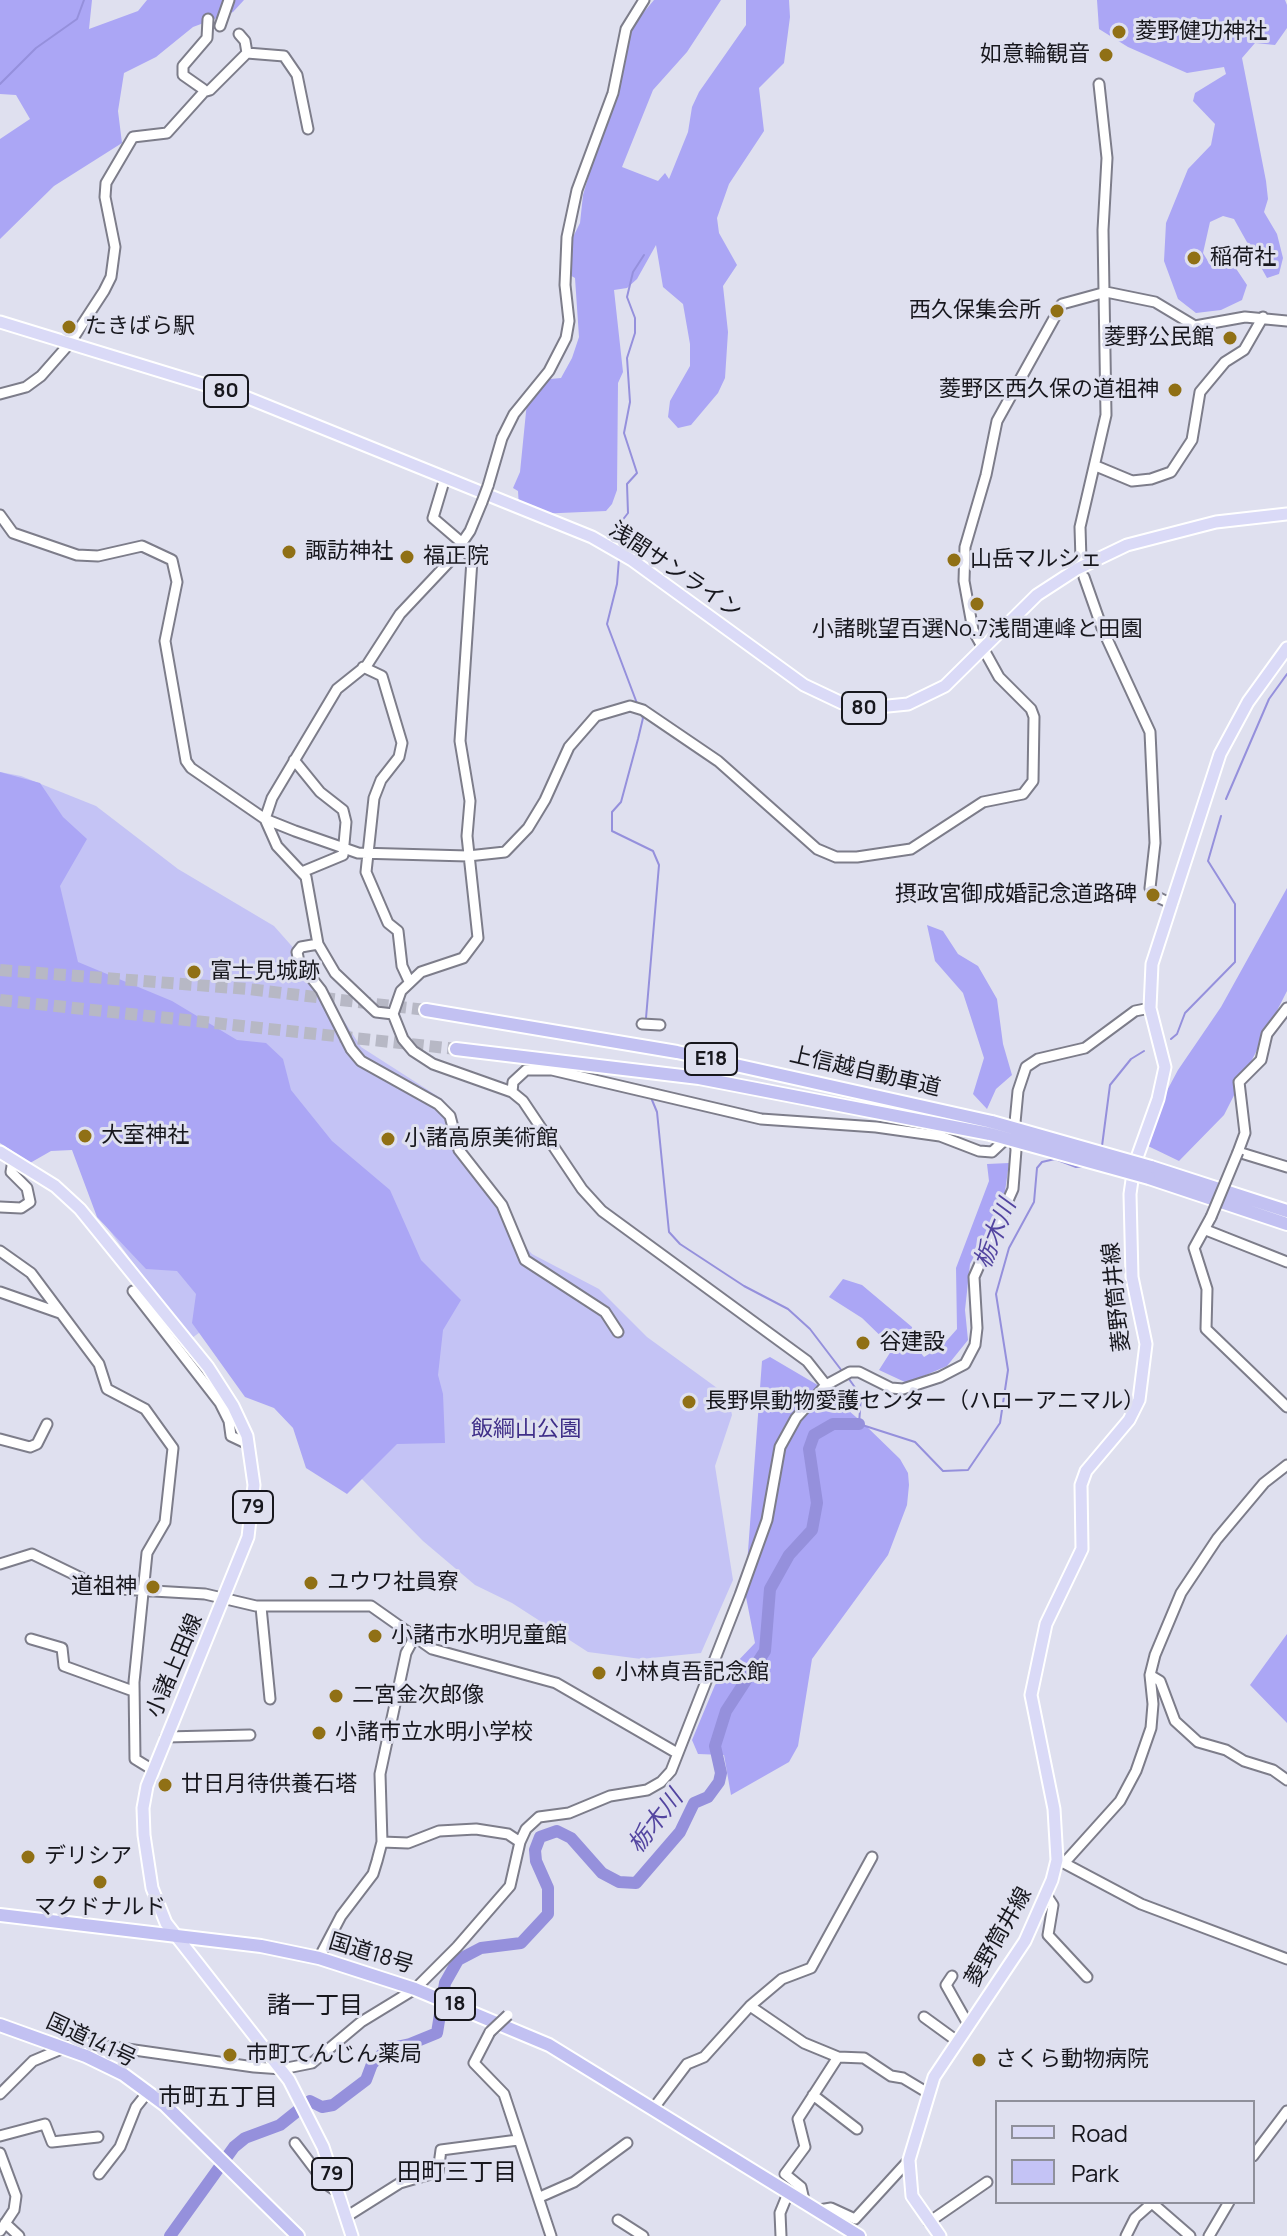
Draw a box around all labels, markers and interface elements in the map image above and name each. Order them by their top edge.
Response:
place label: 菱野健功神社 [1135,19,1267,45]
marker: 菱野健功神社 [1110,23,1128,41]
place label: 如意輪観音 [980,42,1090,68]
marker: 如意輪観音 [1097,46,1115,64]
place label: 稲荷社 [1210,245,1276,271]
marker: 稲荷社 [1185,249,1203,267]
place label: 西久保集会所 [909,298,1041,324]
marker: 西久保集会所 [1048,302,1066,320]
place label: たきばら駅 [85,314,195,340]
marker: たきばら駅 [60,318,78,336]
place label: 菱野公民館 [1104,325,1214,351]
marker: 菱野公民館 [1221,329,1239,347]
road number: 80 [204,375,248,407]
place label: 菱野区西久保の道祖神 [939,377,1159,403]
marker: 菱野区西久保の道祖神 [1166,381,1184,399]
street label: 浅間サンライン [604,517,746,625]
place label: 諏訪神社 [305,539,393,565]
marker: 諏訪神社 [280,543,298,561]
place label: 福正院 [423,544,489,570]
place label: 山岳マルシェ [970,547,1102,573]
marker: 福正院 [398,548,416,566]
marker: 山岳マルシェ [945,551,963,569]
marker: 小諸眺望百選No.7浅間連峰と田園 [968,595,986,613]
place label: 小諸眺望百選No.7浅間連峰と田園 [812,617,1142,643]
road number: 80 [842,692,886,724]
place label: 摂政宮御成婚記念道路碑 [895,882,1137,908]
marker: 摂政宮御成婚記念道路碑 [1144,886,1162,904]
place label: 富士見城跡 [210,959,320,985]
marker: 富士見城跡 [185,963,203,981]
street label: 上信越自動車道 [787,1042,943,1102]
road number: E18 [685,1043,737,1075]
place label: 大室神社 [101,1123,189,1149]
place label: 小諸高原美術館 [404,1126,558,1152]
marker: 大室神社 [76,1127,94,1145]
marker: 小諸高原美術館 [379,1130,397,1148]
water label: 栃木川 [969,1195,1023,1273]
street label: 菱野筒井線 [1098,1241,1136,1353]
place label: 谷建設 [879,1330,945,1356]
marker: 谷建設 [854,1334,872,1352]
place label: 長野県動物愛護センター（ハローアニマル） [705,1389,1145,1415]
marker: 長野県動物愛護センター（ハローアニマル） [680,1393,698,1411]
park label: 飯綱山公園 [471,1417,581,1443]
road number: 79 [233,1491,273,1523]
place label: ユウワ社員寮 [327,1570,459,1596]
place label: 道祖神 [71,1574,137,1600]
marker: ユウワ社員寮 [302,1574,320,1592]
marker: 道祖神 [144,1578,162,1596]
street label: 小諸上田線 [141,1610,209,1722]
place label: 小諸市水明児童館 [391,1623,567,1649]
marker: 小諸市水明児童館 [366,1627,384,1645]
place label: 小林貞吾記念館 [615,1660,769,1686]
marker: 小林貞吾記念館 [590,1664,608,1682]
place label: 二宮金次郎像 [352,1683,484,1709]
marker: 二宮金次郎像 [327,1687,345,1705]
place label: 小諸市立水明小学校 [335,1720,533,1746]
marker: 小諸市立水明小学校 [310,1724,328,1742]
place label: 廿日月待供養石塔 [181,1772,357,1798]
marker: 廿日月待供養石塔 [156,1776,174,1794]
water label: 栃木川 [622,1785,690,1859]
place label: デリシア [44,1844,132,1870]
marker: デリシア [19,1848,37,1866]
marker: マクドナルド [91,1873,109,1891]
street label: 菱野筒井線 [960,1883,1038,1991]
place label: マクドナルド [34,1895,166,1921]
street label: 国道18号 [325,1929,417,1979]
road number: 18 [435,1988,475,2020]
district label: 諸一丁目 [267,1992,363,2020]
street label: 国道141号 [42,2009,140,2073]
place label: 市町てんじん薬局 [246,2042,422,2068]
marker: 市町てんじん薬局 [221,2046,239,2064]
place label: さくら動物病院 [995,2047,1149,2073]
marker: さくら動物病院 [970,2051,988,2069]
district label: 市町五丁目 [158,2084,278,2112]
legend [995,2100,1255,2204]
text: Road [1071,2116,1128,2149]
text: Park [1071,2156,1119,2189]
road number: 79 [312,2158,352,2190]
district label: 田町三丁目 [397,2159,517,2187]

